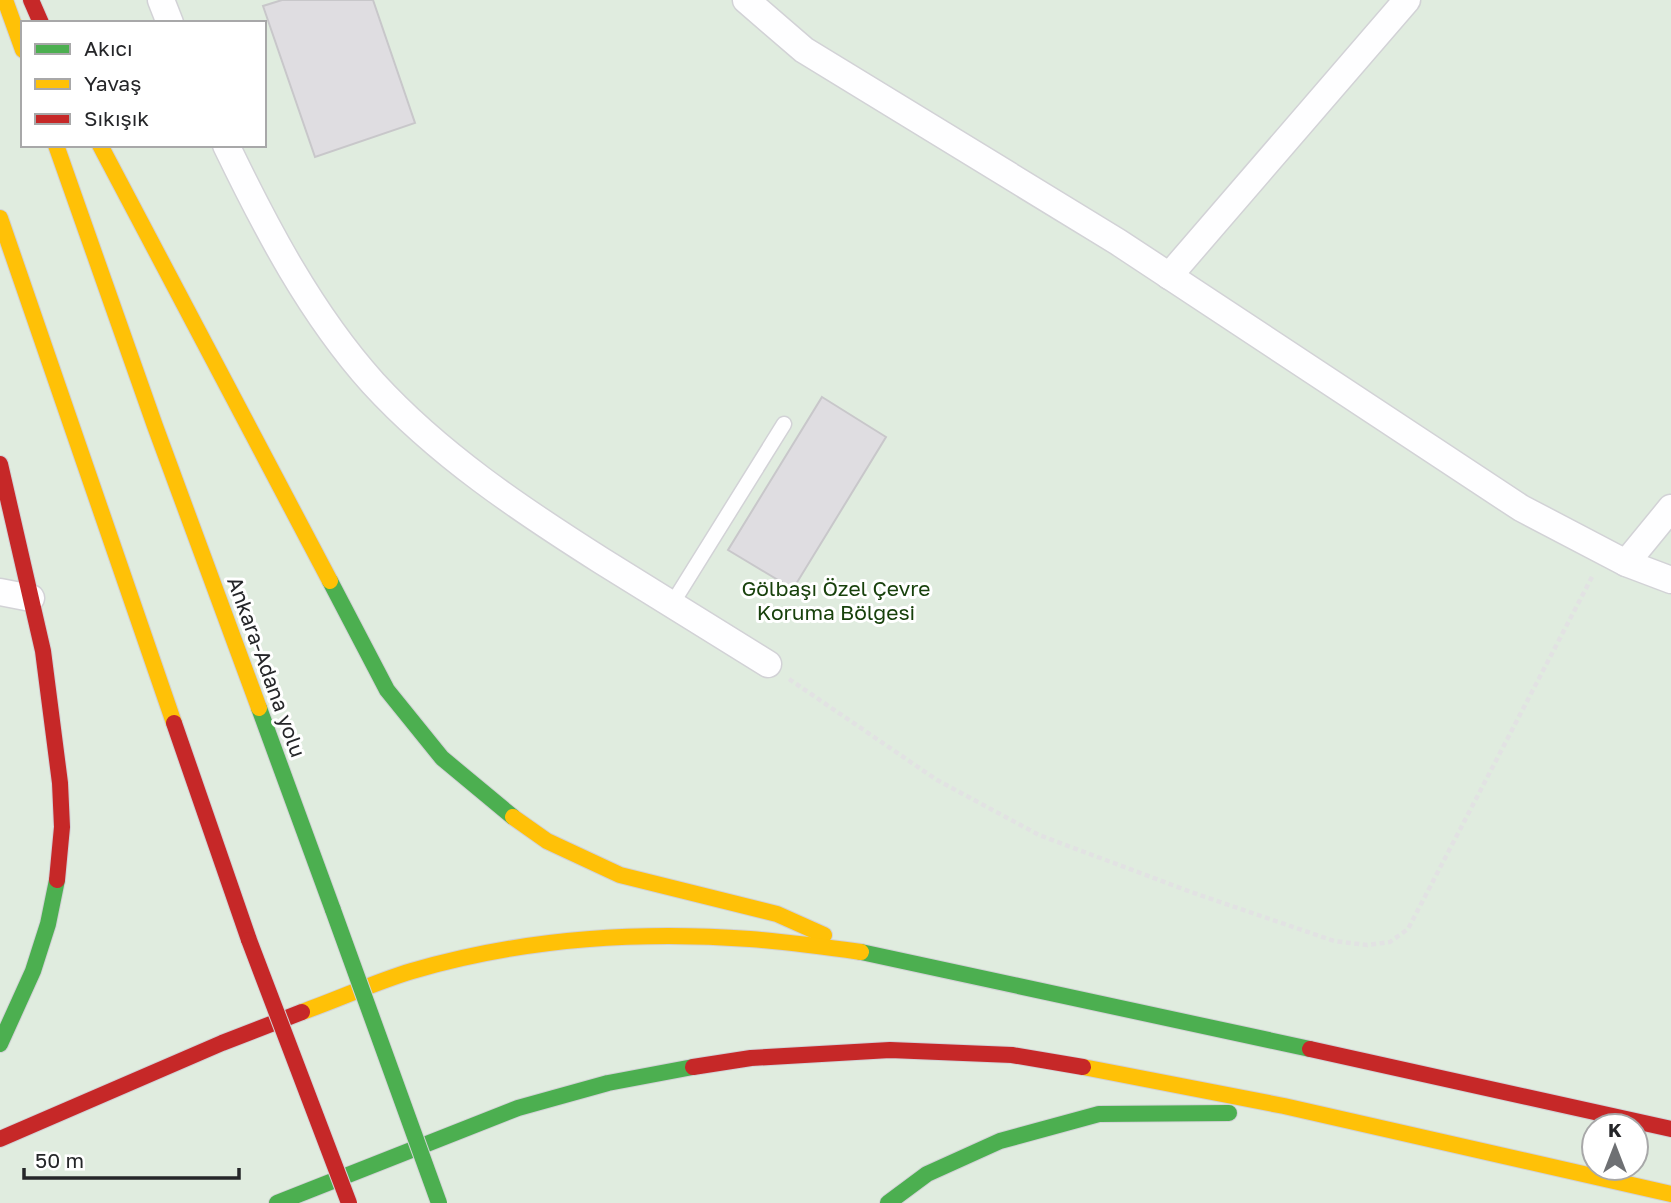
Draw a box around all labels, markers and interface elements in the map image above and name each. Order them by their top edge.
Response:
legend [21,21,266,147]
text: Akıcı [84,35,133,61]
text: Yavaş [84,70,141,96]
text: Sıkışık [84,105,149,131]
street label: Ankara-Adana yolu [222,573,312,761]
park label: Gölbaşı Özel Çevre Koruma Bölgesi [741,575,931,625]
north arrow [1580,1112,1650,1182]
text: K [1608,1118,1622,1141]
scale bar [24,1136,240,1180]
text: 50 m [35,1147,84,1173]

